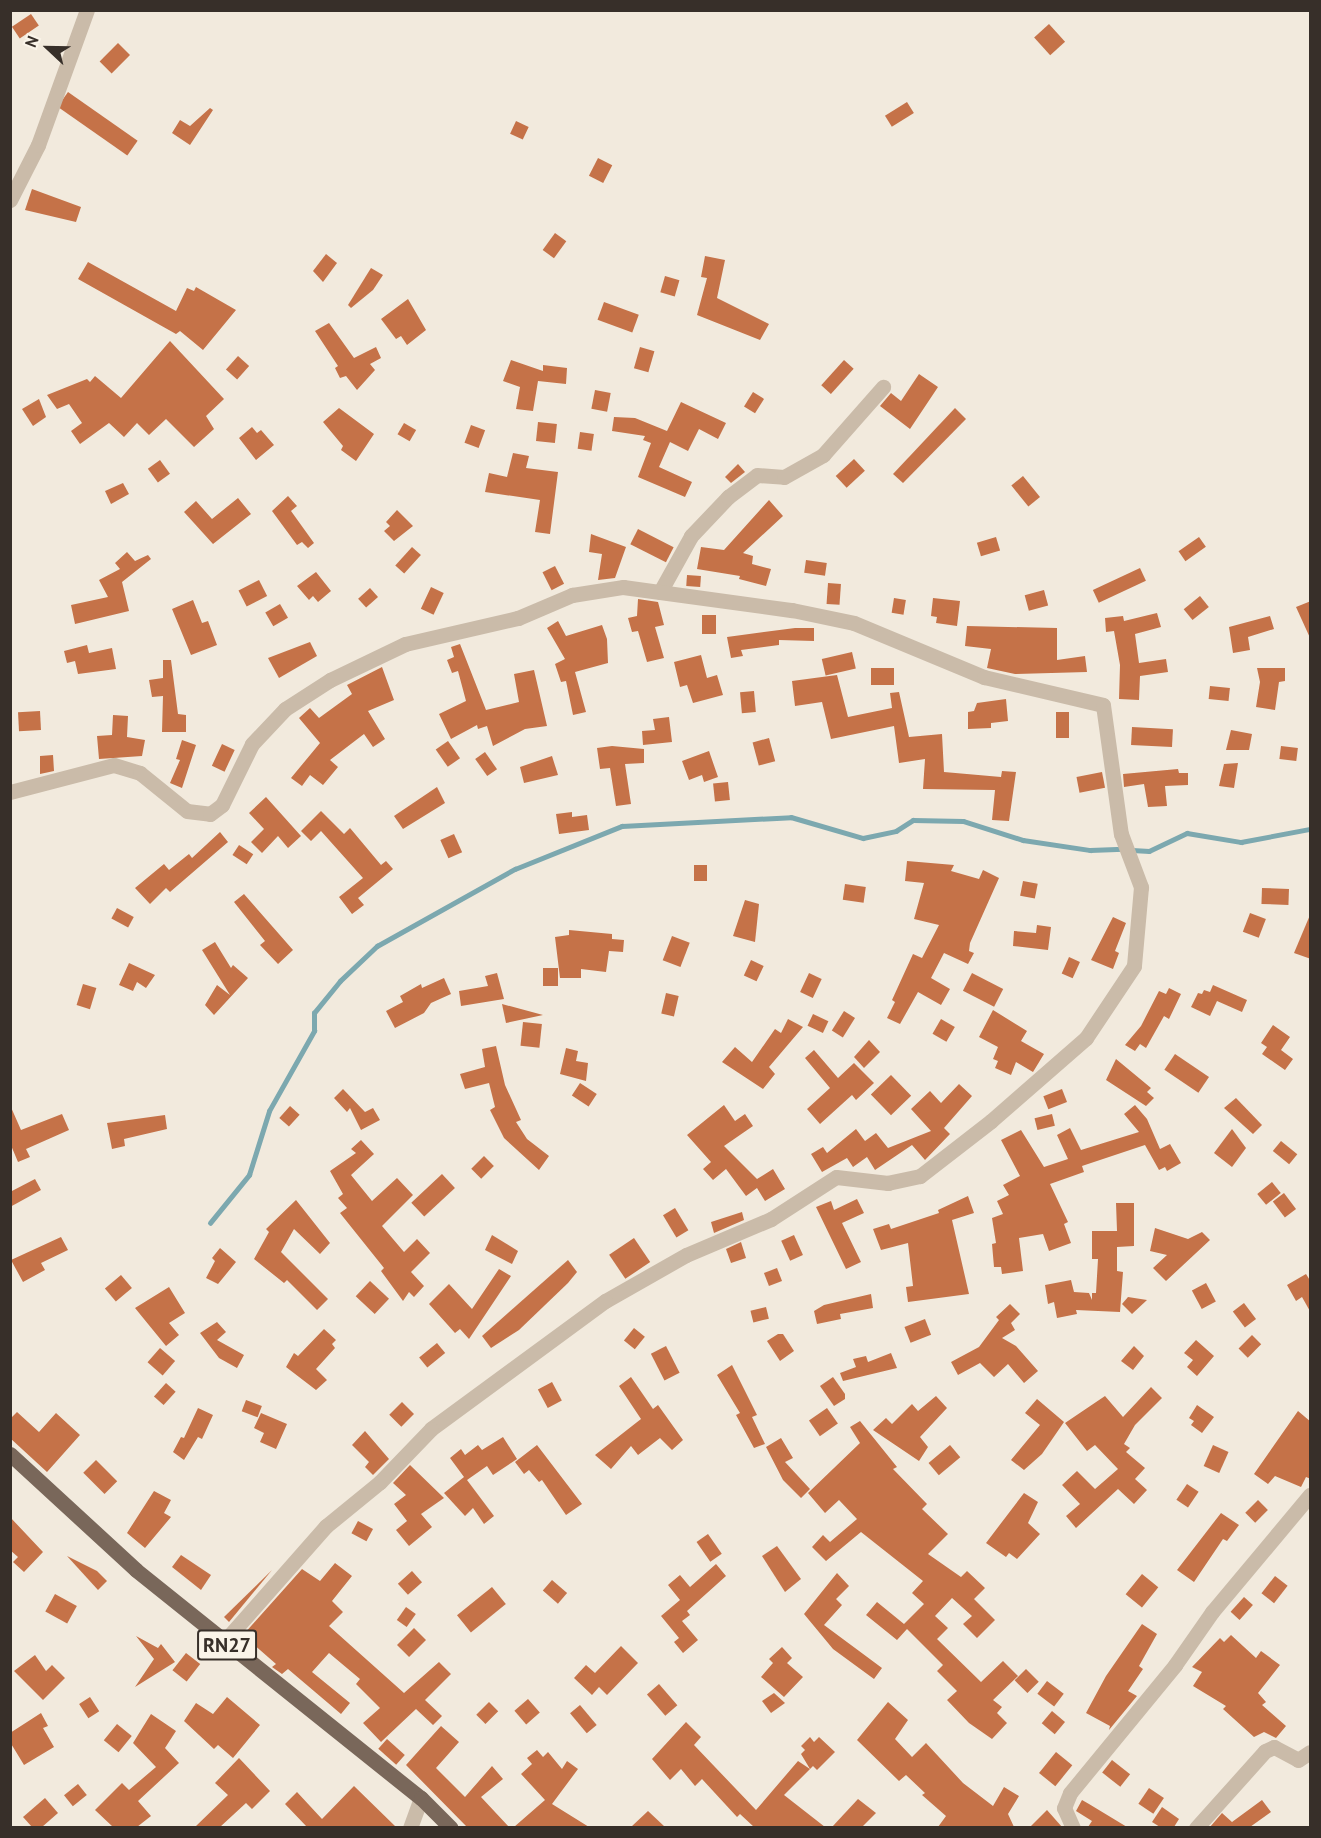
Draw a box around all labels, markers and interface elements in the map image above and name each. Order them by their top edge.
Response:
north arrow [18,18,78,78]
text: N [20,33,43,50]
road number: RN27 [197,1628,257,1662]

